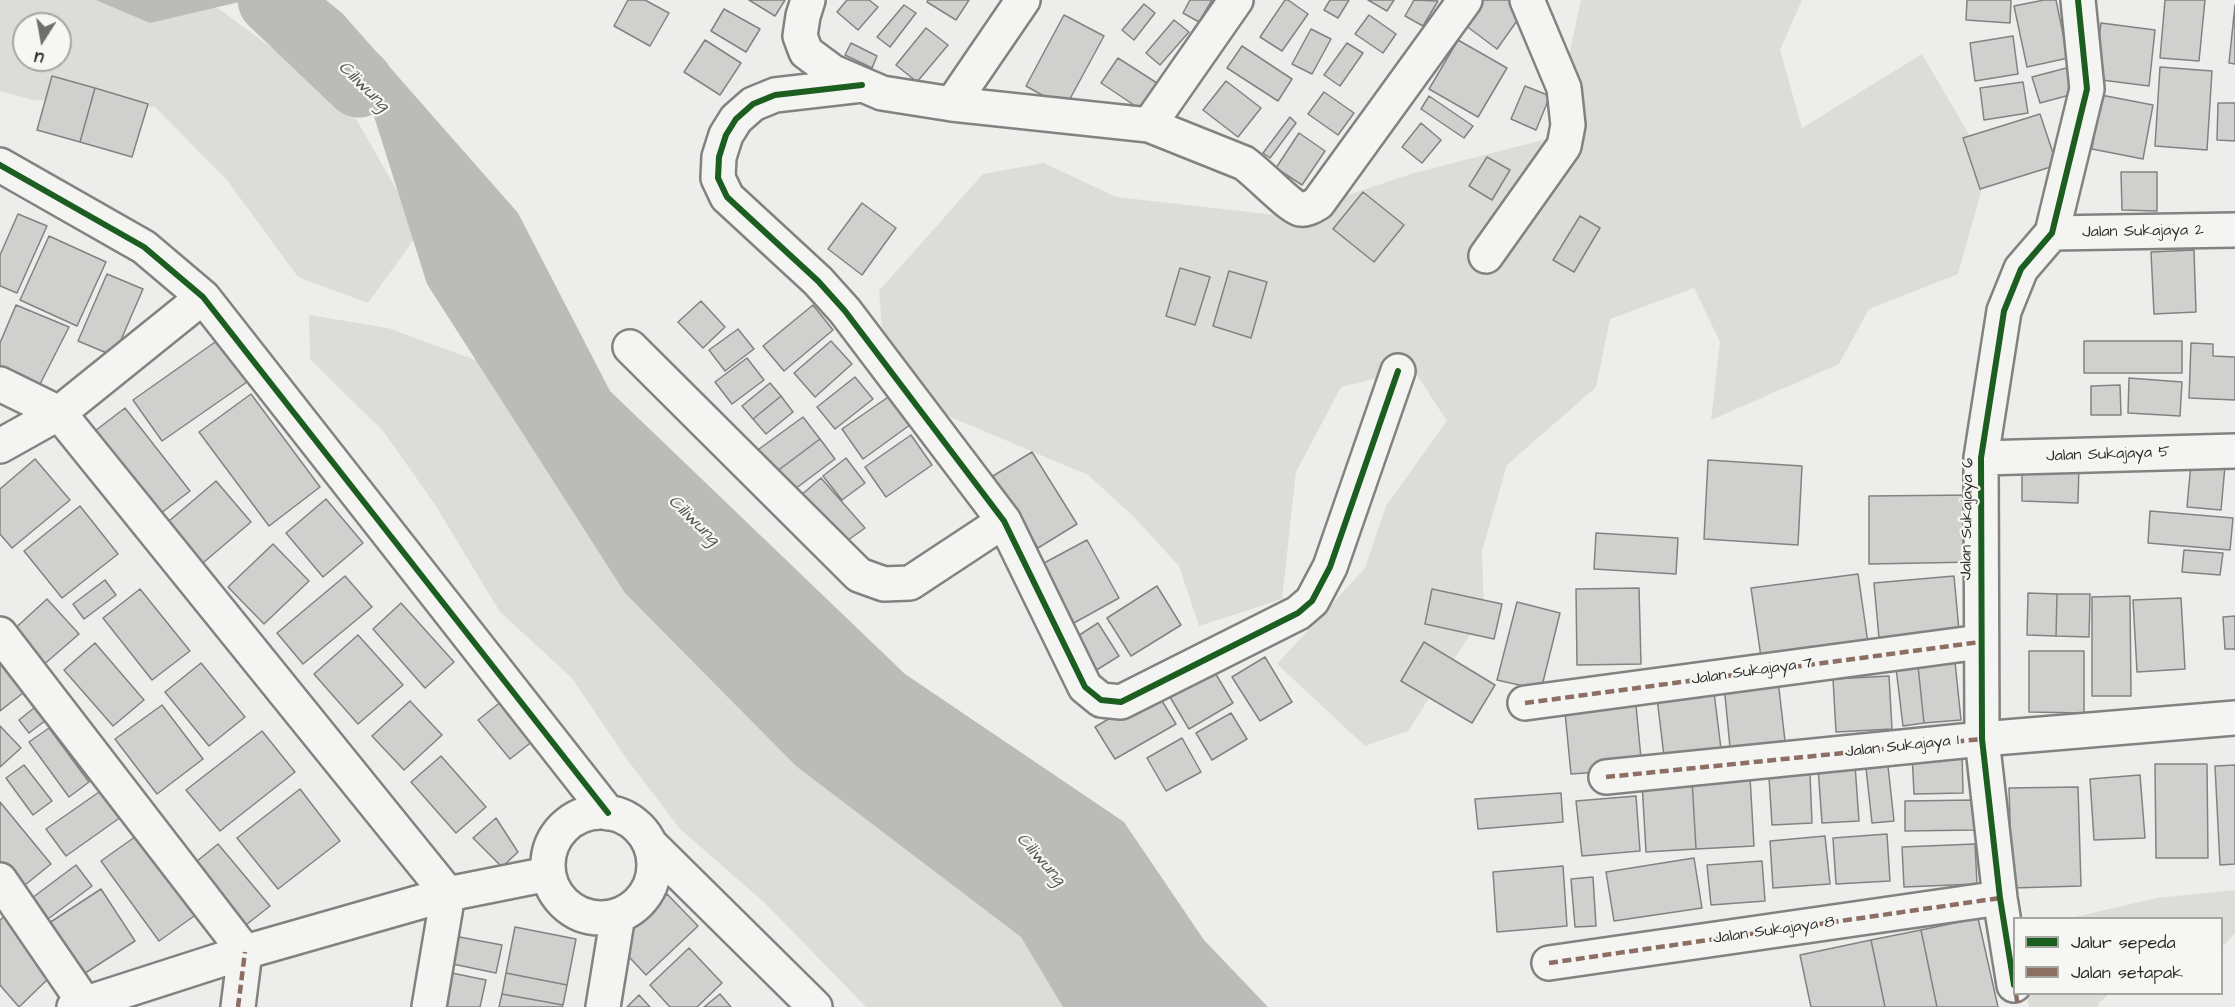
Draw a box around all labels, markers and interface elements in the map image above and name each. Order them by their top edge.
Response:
north arrow [12,12,72,72]
text: U [32,46,45,69]
water label: Ciliwung [333,57,393,117]
street label: Jalan Sukajaya 2 [2082,221,2204,243]
street label: Jalan Sukajaya 5 [2046,443,2170,467]
street label: Jalan Sukajaya 6 [1957,458,1979,580]
water label: Ciliwung [663,491,723,551]
street label: Jalan Sukajaya 7 [1690,654,1814,690]
street label: Jalan Sukajaya 1 [1844,731,1960,763]
water label: Ciliwung [1011,829,1069,891]
street label: Jalan Sukajaya 8 [1712,913,1836,949]
legend [2013,917,2223,995]
text: Jalur sepeda [2071,930,2176,955]
text: Jalan setapak [2071,960,2183,985]

